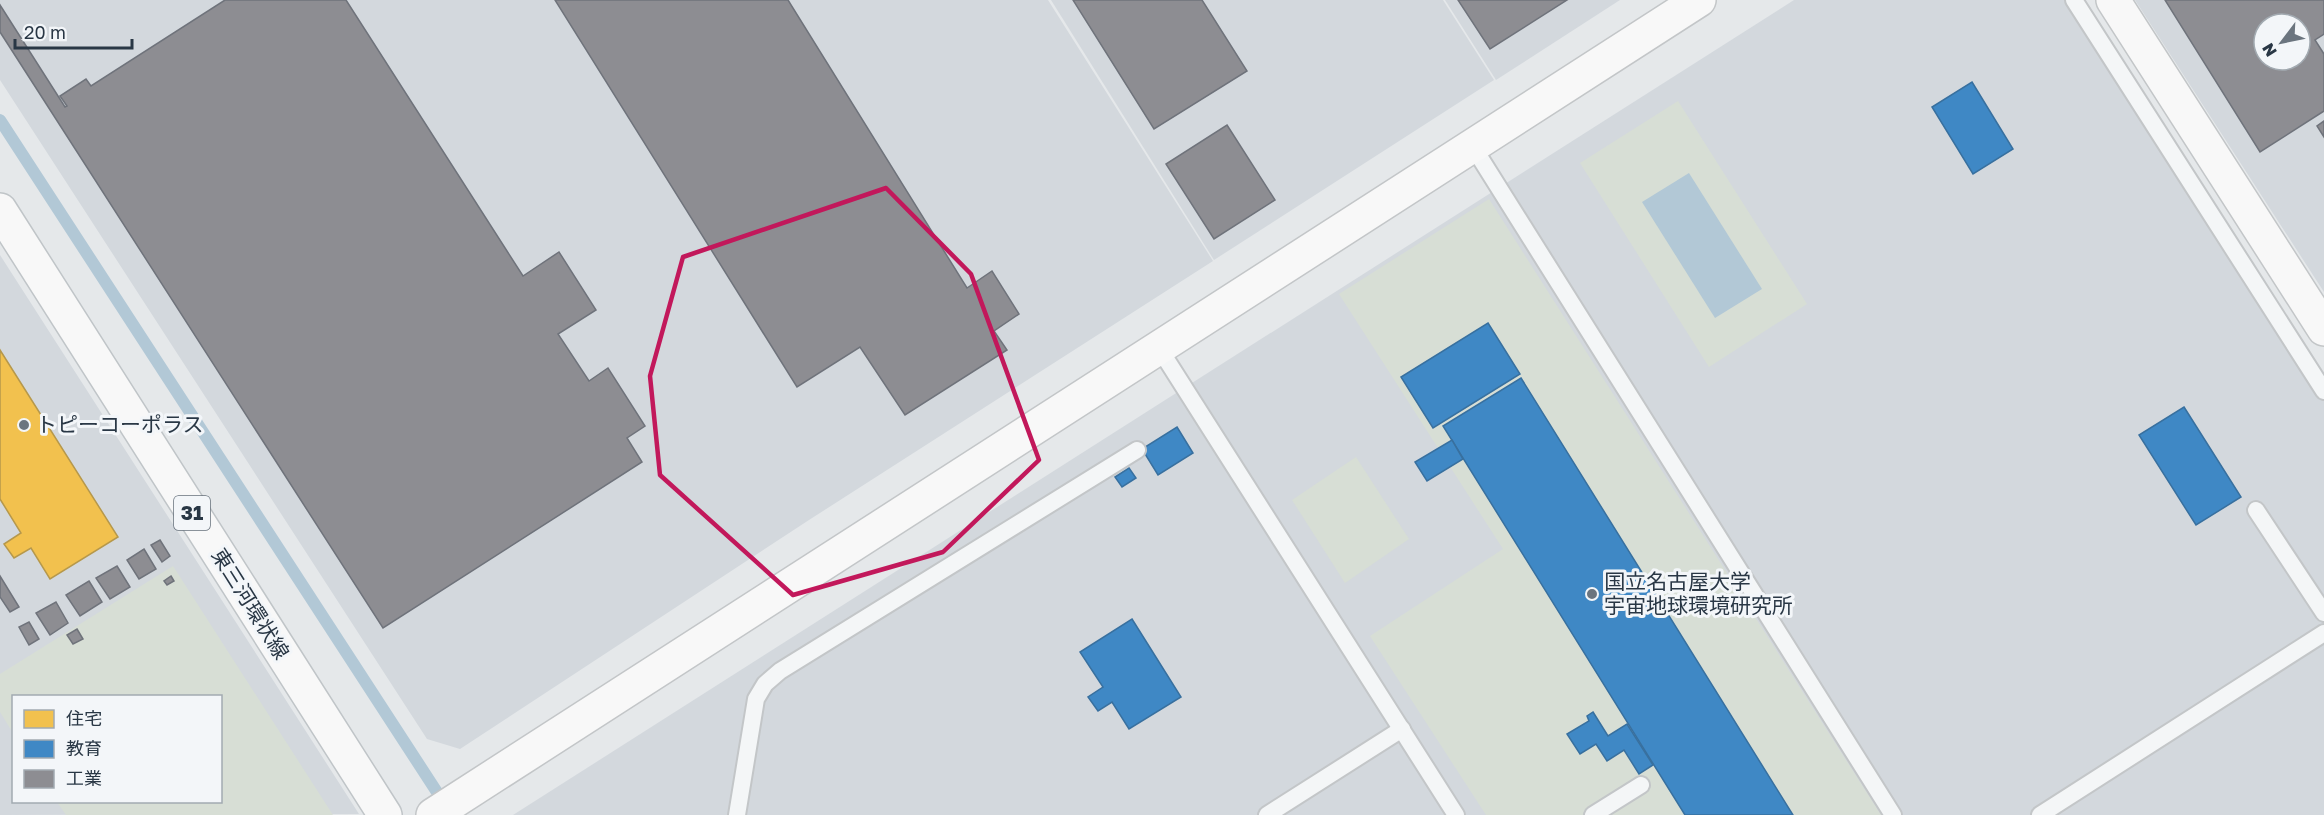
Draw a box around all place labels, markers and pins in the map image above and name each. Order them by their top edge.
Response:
place label: トピーコーポラス [36,411,204,437]
marker: トピーコーポラス [17,418,31,432]
place label: 国立名古屋大学 宇宙地球環境研究所 [1604,568,1793,618]
marker: 国立名古屋大学 宇宙地球環境研究所 [1585,587,1599,601]

